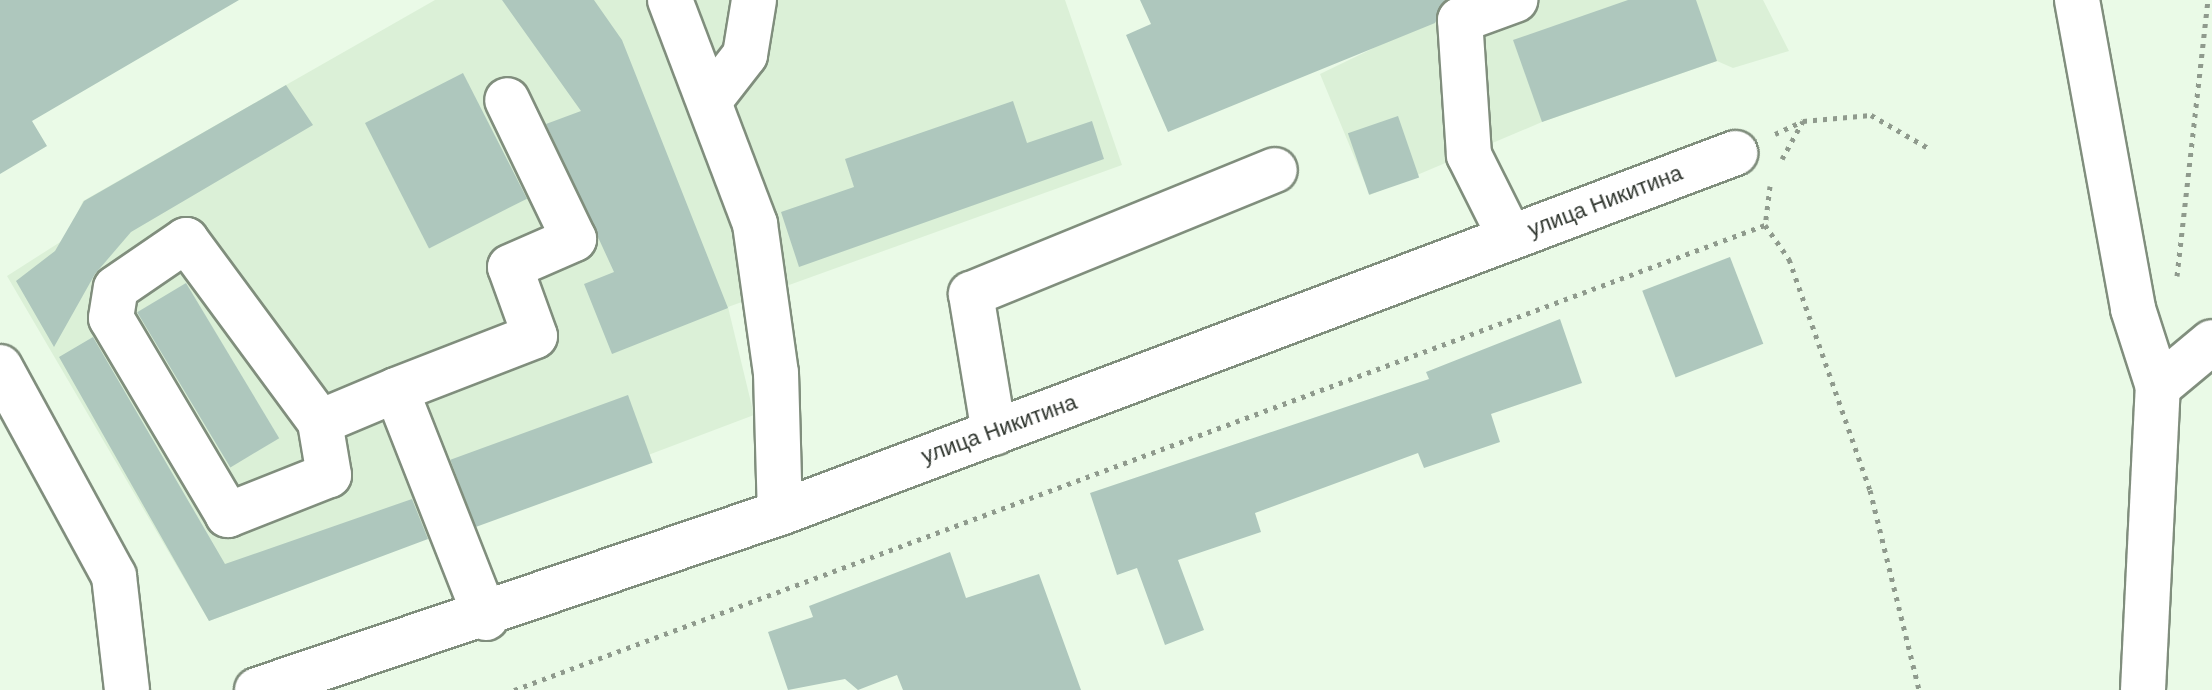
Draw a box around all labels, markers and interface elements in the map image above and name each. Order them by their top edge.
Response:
street label: улица Никитина [1524,159,1686,243]
street label: улица Никитина [918,389,1080,469]

